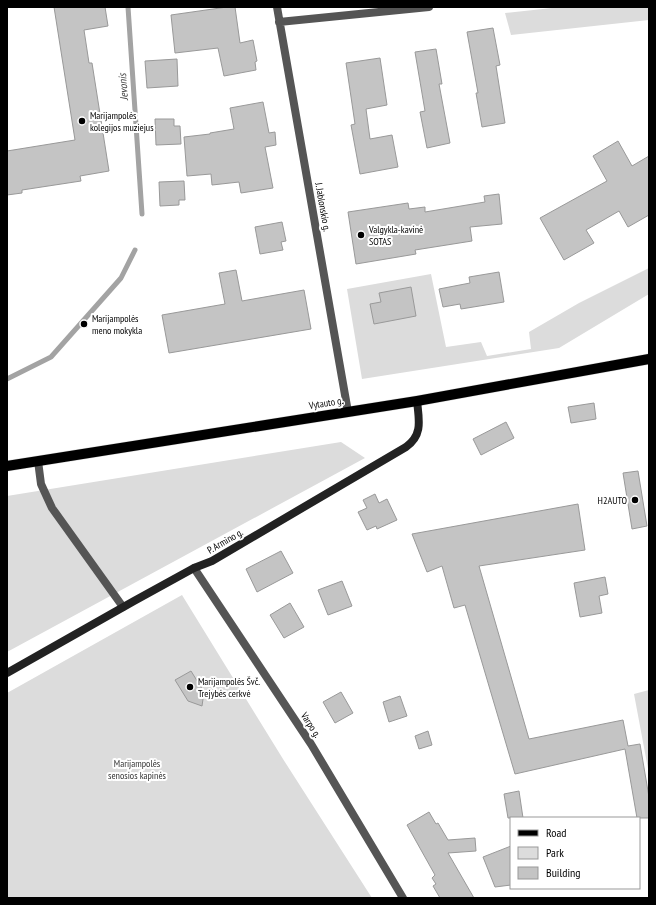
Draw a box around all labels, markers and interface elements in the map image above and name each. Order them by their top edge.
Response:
water label: Jevonis [115,72,131,102]
place label: Marijampolės kolegijos muziejus [90,109,154,134]
marker: Marijampolės kolegijos muziejus [77,116,87,126]
street label: J. Jablonskio g. [312,181,334,233]
place label: Valgykla-kavinė SOTAS [368,223,423,248]
marker: Valgykla-kavinė SOTAS [356,230,366,240]
place label: Marijampolės meno mokykla [92,312,142,337]
marker: Marijampolės meno mokykla [79,319,89,329]
street label: Vytauto g. [307,394,344,412]
place label: H2AUTO [598,494,628,507]
marker: H2AUTO [630,495,640,505]
street label: P. Armino g. [205,525,246,557]
place label: Marijampolės Švč. Trejybės cerkvė [198,675,260,700]
marker: Marijampolės Švč. Trejybės cerkvė [185,682,195,692]
street label: Varpo g. [297,709,324,740]
park label: Marijampolės senosios kapinės [108,757,167,782]
legend [510,817,640,889]
text: Road [546,825,566,840]
text: Park [546,845,564,860]
text: Building [546,865,581,880]

